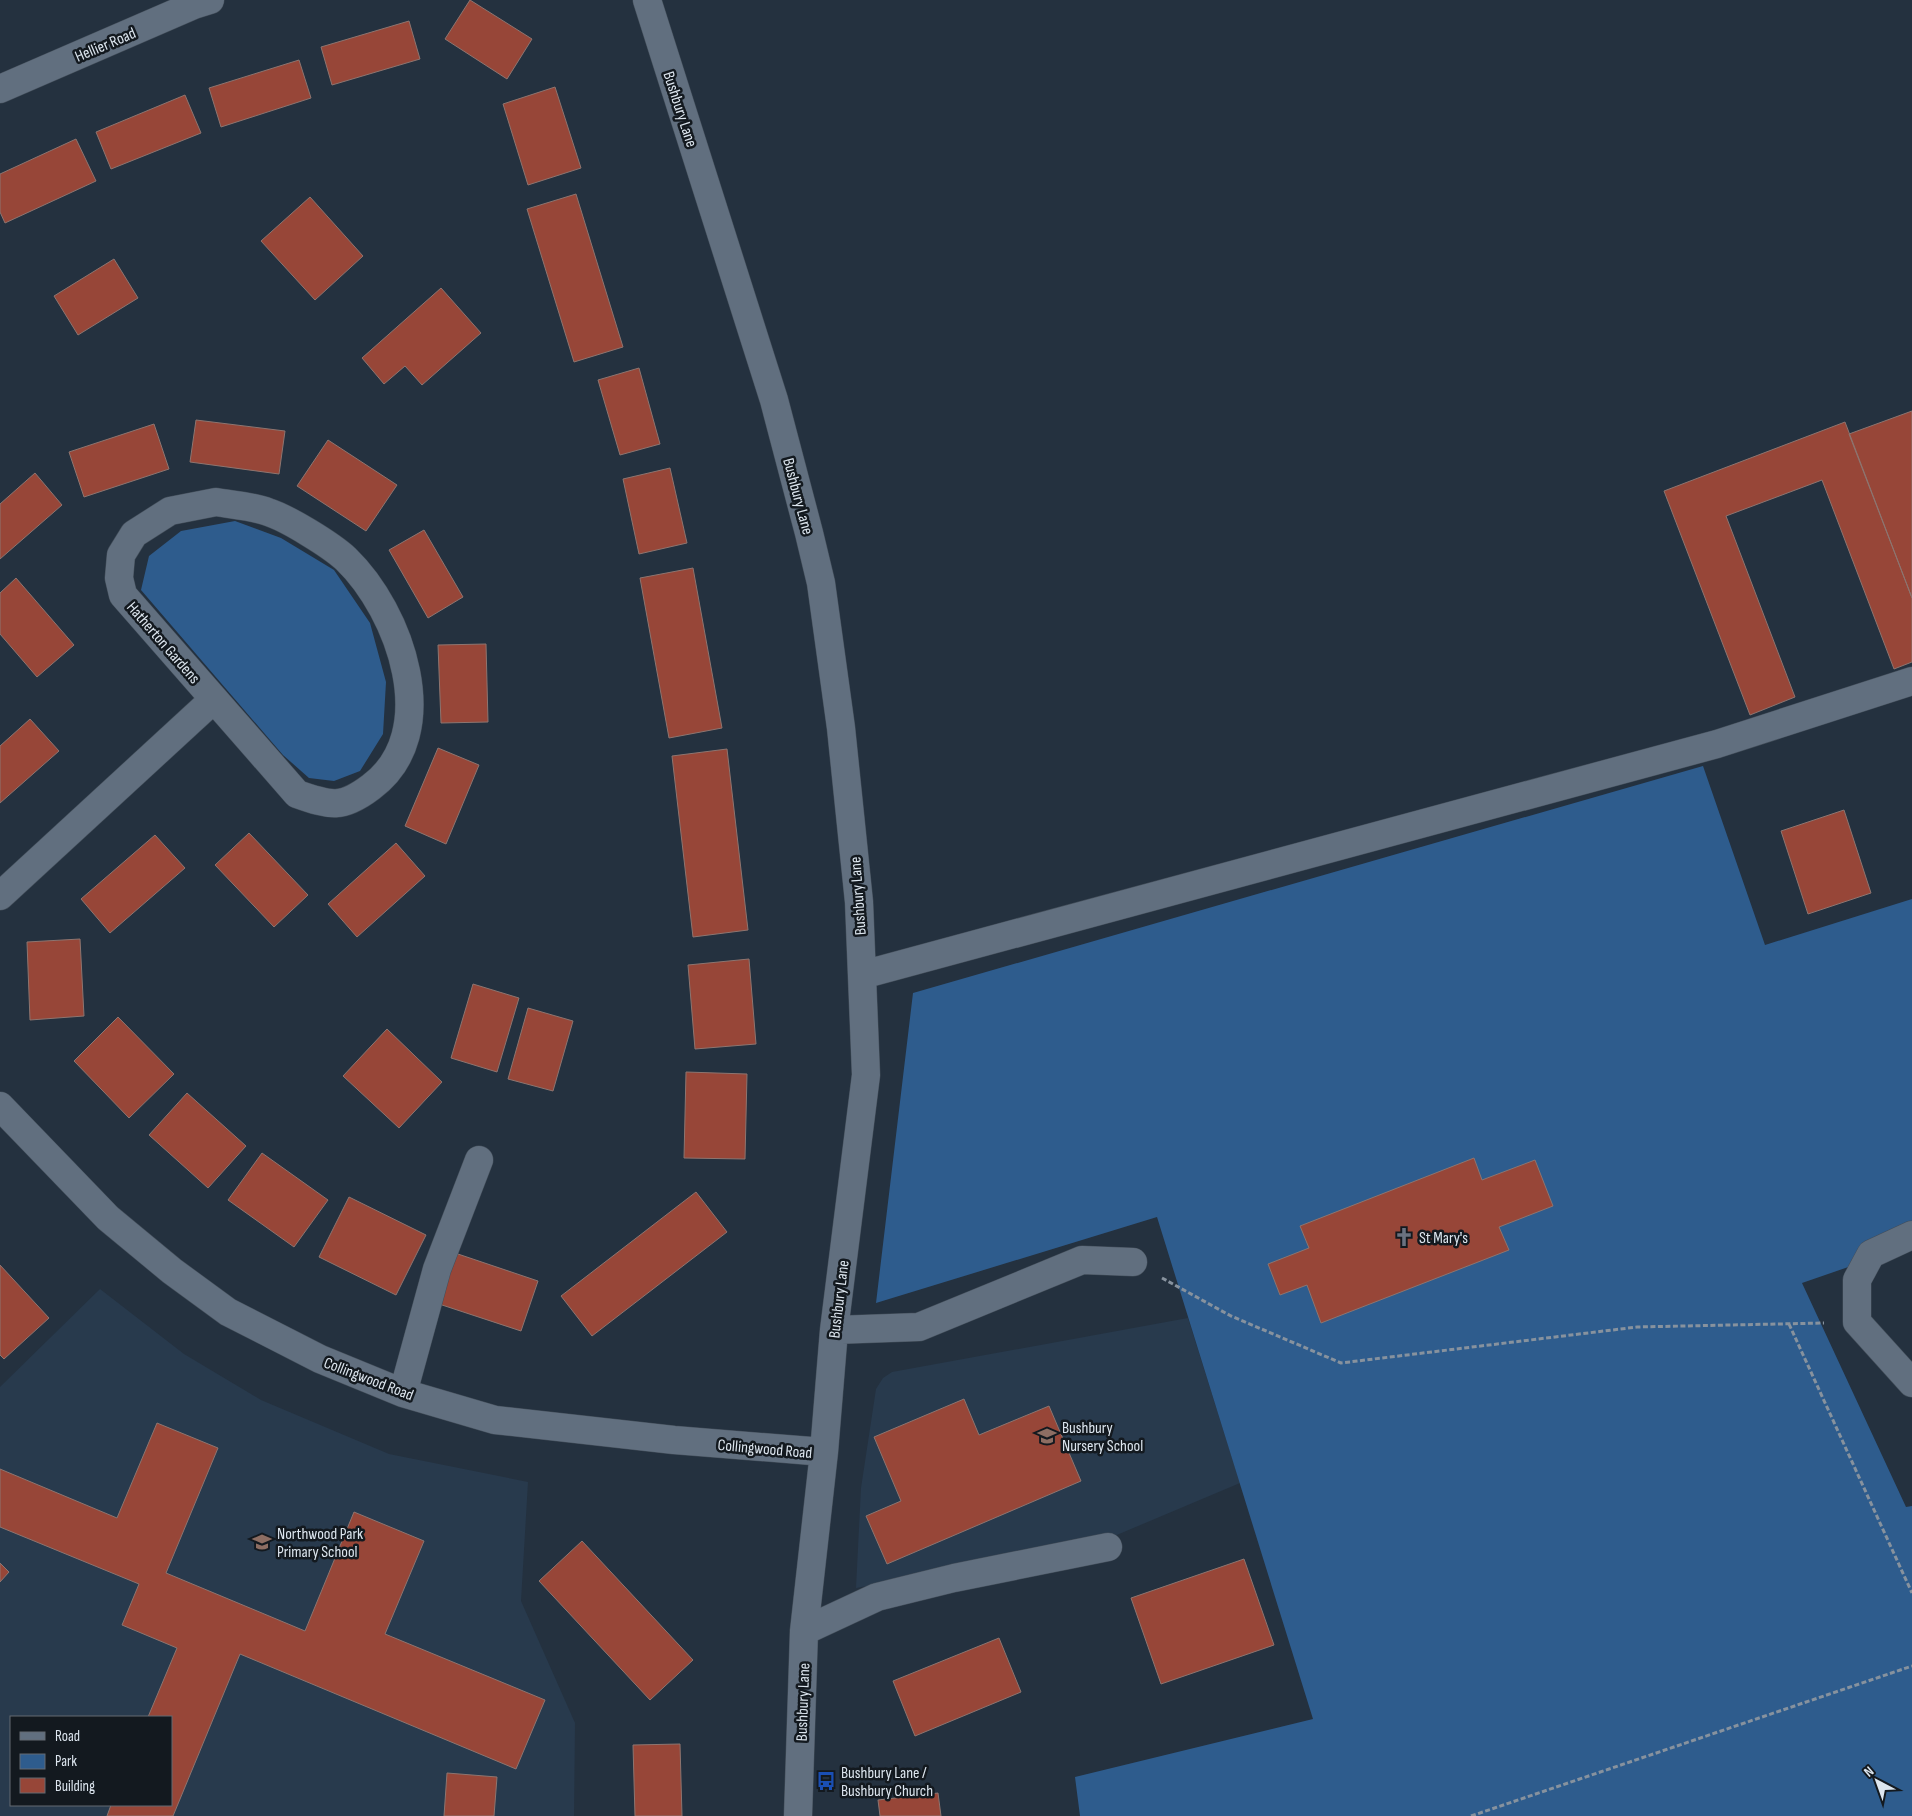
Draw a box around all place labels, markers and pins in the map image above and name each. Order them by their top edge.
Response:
church icon: St Mary's [1393,1226,1415,1248]
place label: St Mary's [1419,1229,1468,1248]
place label: Bushbury Nursery School [1062,1419,1143,1456]
school or university icon: Bushbury Nursery School [1036,1425,1058,1447]
place label: Northwood Park Primary School [277,1525,363,1562]
school or university icon: Northwood Park Primary School [251,1531,273,1553]
place label: Bushbury Lane / Bushbury Church [841,1764,933,1801]
bus stop icon: Bushbury Lane / Bushbury Church [815,1770,837,1792]

